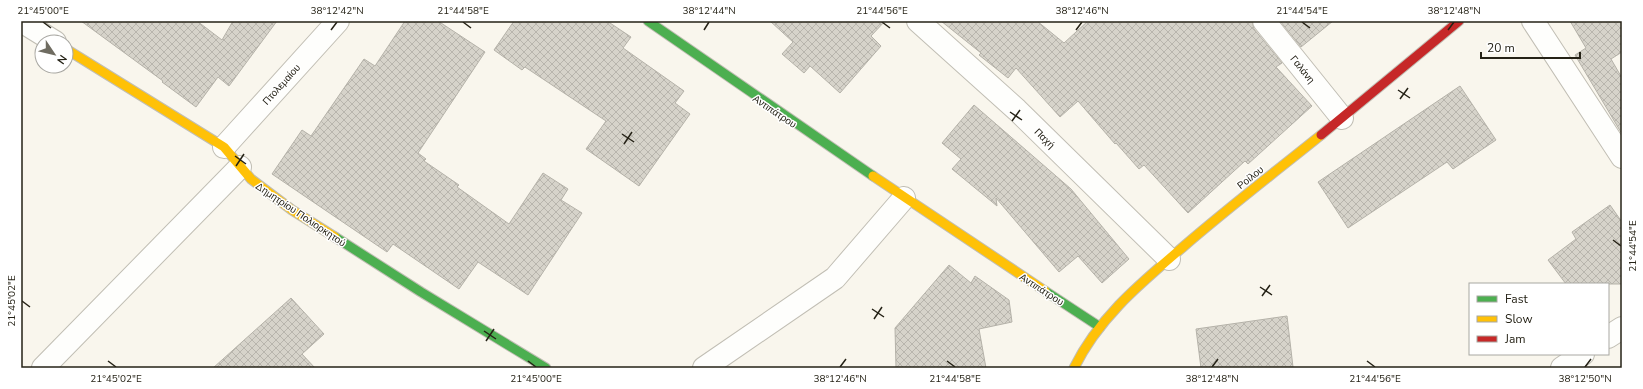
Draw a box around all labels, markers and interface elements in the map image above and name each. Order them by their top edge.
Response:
text: 21°45'00"E [17,4,69,18]
text: 38°12'42"N [310,4,364,18]
text: 21°44'58"E [437,4,489,18]
text: 38°12'44"N [682,4,736,18]
text: 21°44'56"E [856,4,908,18]
text: 38°12'46"N [1055,4,1109,18]
text: 21°44'54"E [1276,4,1328,18]
text: 38°12'48"N [1427,4,1481,18]
north arrow [34,34,74,74]
scale bar [1481,34,1580,60]
text: 20 m [1487,40,1515,56]
text: N [53,52,70,67]
street label: Γαλάνη [1287,53,1318,87]
street label: Πτολεμαίου [260,61,304,108]
street label: Αντιπάτρου [750,92,799,132]
street label: Παχή [1031,125,1058,152]
street label: Ροίλου [1234,163,1267,193]
street label: Δημητρίου Πολιορκητού [253,179,348,250]
text: 21°44'54"E [1626,220,1640,272]
street label: Αντιπάτρου [1017,270,1066,309]
text: 21°45'02"E [5,275,19,327]
legend [1469,283,1609,355]
text: Fast [1505,291,1528,307]
text: Slow [1505,311,1533,327]
text: Jam [1504,331,1526,347]
text: 21°45'02"E [90,372,142,386]
text: 21°45'00"E [510,372,562,386]
text: 38°12'46"N [813,372,867,386]
text: 21°44'58"E [929,372,981,386]
text: 38°12'48"N [1185,372,1239,386]
text: 21°44'56"E [1349,372,1401,386]
text: 38°12'50"N [1558,372,1612,386]

